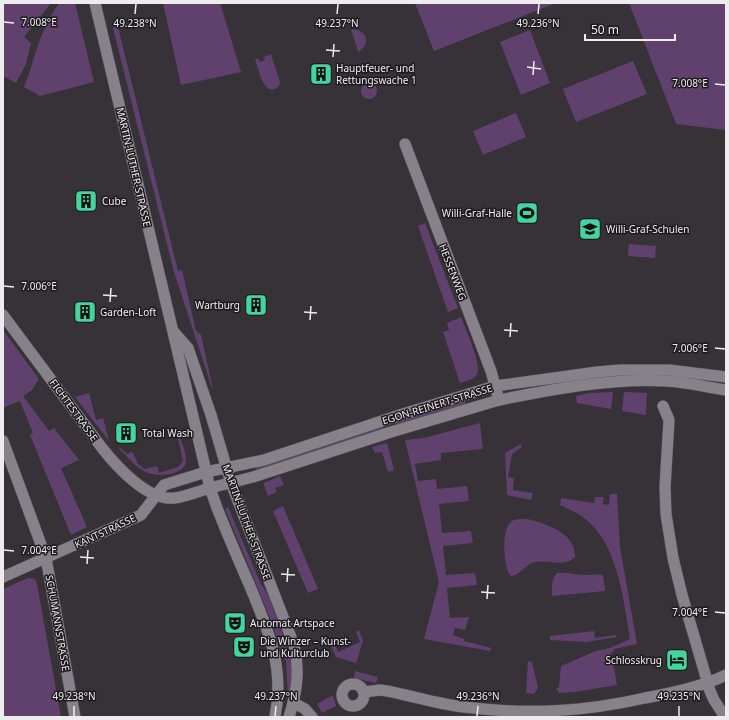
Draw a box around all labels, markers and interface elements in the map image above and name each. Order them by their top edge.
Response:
text: 7.008°E [21,15,57,29]
text: 49.238°N [113,16,157,30]
text: 49.237°N [315,16,359,30]
text: 49.236°N [516,16,560,30]
scale bar [585,16,675,42]
text: 50 m [591,21,619,38]
building icon: Hauptfeuer- und Rettungswache 1 [308,61,334,87]
place label: Hauptfeuer- und Rettungswache 1 [336,61,417,87]
text: 7.008°E [672,76,708,90]
street label: MARTIN-LUTHER-STRASSE [113,106,155,228]
building icon: Cube [73,188,99,214]
place label: Cube [102,194,127,208]
sports icon: Willi-Graf-Halle [514,200,540,226]
place label: Willi-Graf-Halle [442,206,512,220]
school or university icon: Willi-Graf-Schulen [577,216,603,242]
place label: Willi-Graf-Schulen [606,222,689,236]
street label: HESSENWEG [436,242,470,302]
text: 7.006°E [21,279,57,293]
building icon: Wartburg [243,292,269,318]
place label: Wartburg [195,298,240,312]
building icon: Garden-Loft [72,299,98,325]
place label: Garden-Loft [100,305,157,319]
text: 7.006°E [672,341,708,355]
street label: FICHTESTRASSE [47,376,101,444]
street label: EGON-REINERT-STRASSE [380,381,494,427]
building icon: Total Wash [113,420,139,446]
place label: Total Wash [142,426,193,440]
street label: MARTIN-LUTHER-STRASSE [220,462,274,582]
street label: KANTSTRASSE [72,511,138,551]
text: 7.004°E [21,543,57,557]
street label: SCHUMANNSTRASSE [43,574,73,672]
text: 7.004°E [672,605,708,619]
theatre icon: Automat Artspace [222,610,248,636]
place label: Automat Artspace [250,616,335,630]
theatre icon: Die Winzer – Kunst- und Kulturclub [231,634,257,660]
place label: Die Winzer – Kunst- und Kulturclub [260,634,351,660]
hotel icon: Schlosskrug [664,647,690,673]
place label: Schlosskrug [606,653,662,667]
text: 49.238°N [52,689,96,703]
text: 49.237°N [254,689,298,703]
text: 49.236°N [456,689,500,703]
text: 49.235°N [657,689,701,703]

